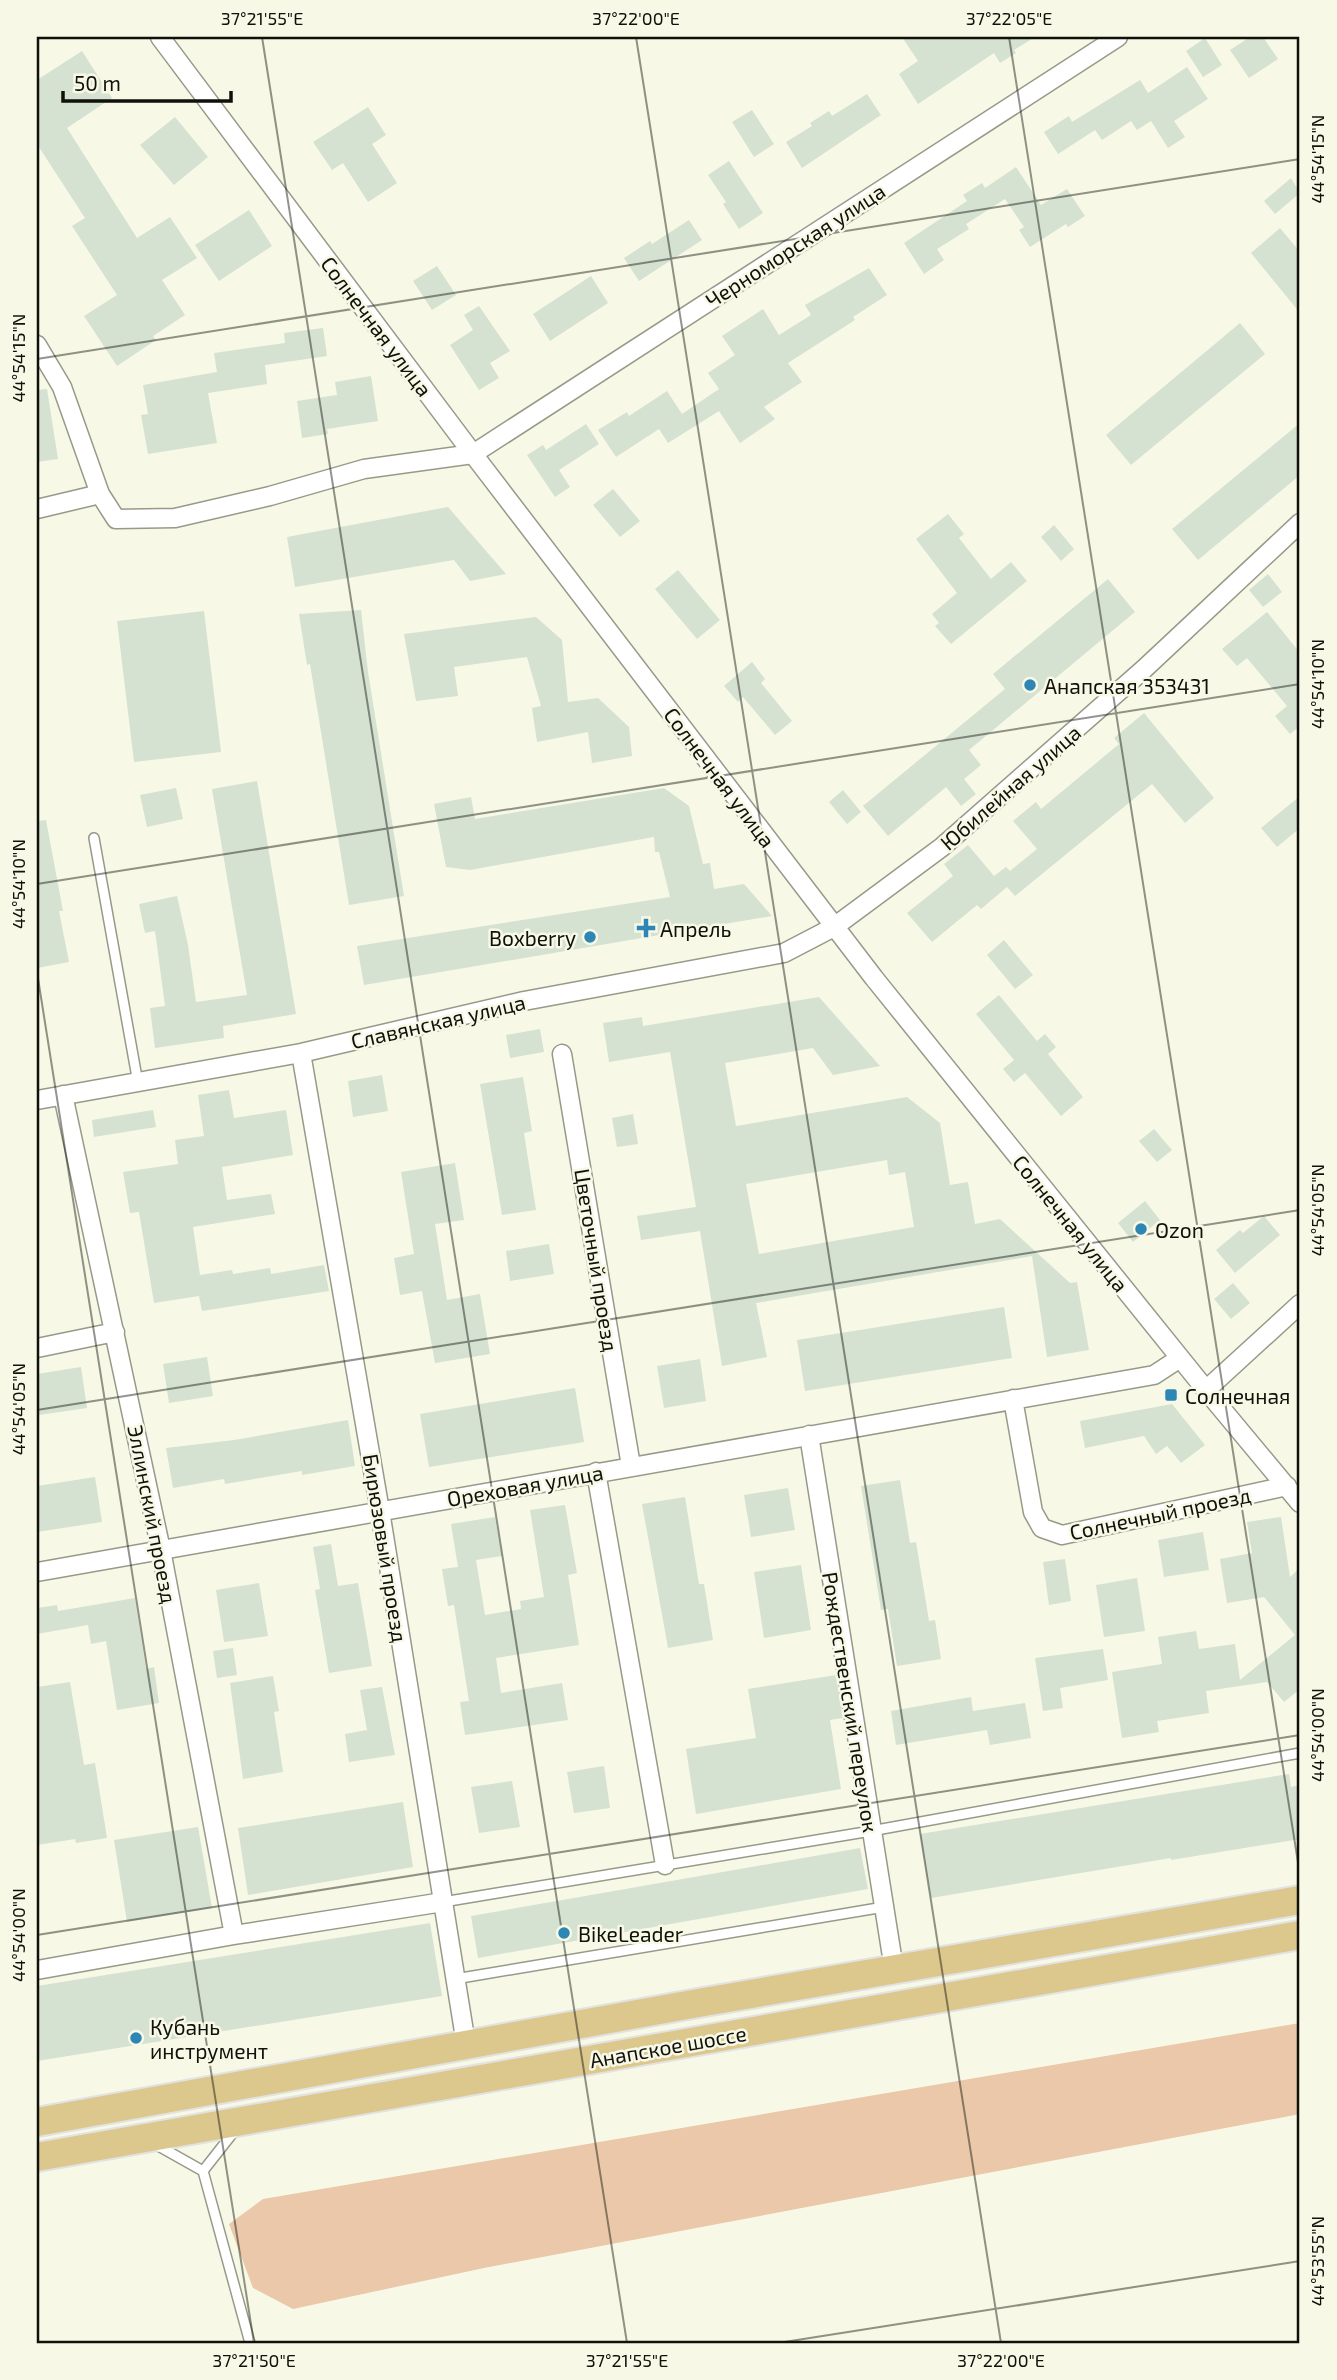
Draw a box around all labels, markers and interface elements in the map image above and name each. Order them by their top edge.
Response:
text: 37°21'55"E [221,7,303,29]
text: 37°22'00"E [592,7,680,29]
text: 37°22'05"E [966,7,1052,29]
scale bar [63,60,231,104]
text: 50 m [74,70,121,95]
text: 44°54'15"N [1306,115,1328,203]
street label: Черноморская улица [701,178,890,313]
street label: Солнечная улица [315,251,438,401]
text: 44°54'15"N [7,314,29,402]
text: 44°54'10"N [1306,639,1328,729]
place label: Анапская 353431 [1044,673,1210,698]
marker: Анапская 353431 [1022,677,1038,693]
street label: Солнечная улица [658,702,781,852]
street label: Юбилейная улица [935,719,1086,856]
text: 44°54'10"N [7,839,29,929]
place label: Апрель [660,916,731,941]
marker: Апрель [638,920,654,936]
place label: Boxberry [489,925,576,950]
marker: Boxberry [582,929,598,945]
street label: Славянская улица [348,989,528,1054]
street label: Солнечная улица [1007,1150,1134,1297]
text: 44°54'05"N [1306,1164,1328,1256]
street label: Цветочный проезд [570,1167,624,1353]
place label: Ozon [1155,1217,1204,1242]
marker: Ozon [1133,1221,1149,1237]
text: 44°54'05"N [7,1363,29,1455]
place label: Солнечная [1185,1383,1290,1408]
marker: Солнечная [1163,1387,1179,1403]
street label: Эллинский проезд [123,1423,183,1605]
street label: Бирюзовый проезд [359,1452,413,1644]
street label: Ореховая улица [445,1459,605,1512]
street label: Солнечный проезд [1067,1482,1253,1544]
street label: Рождественский переулок [817,1570,884,1834]
text: 44°54'00"N [1306,1688,1328,1782]
text: 44°54'00"N [7,1888,29,1982]
place label: BikeLeader [578,1921,684,1946]
marker: BikeLeader [556,1925,572,1941]
place label: Кубань инструмент [150,2014,268,2064]
street label: Анапское шоссе [588,2020,748,2072]
marker: Кубань инструмент [128,2030,144,2046]
text: 44°53'55"N [1306,2216,1328,2306]
text: 37°21'50"E [212,2349,296,2371]
text: 37°21'55"E [586,2349,668,2371]
text: 37°22'00"E [957,2349,1045,2371]

